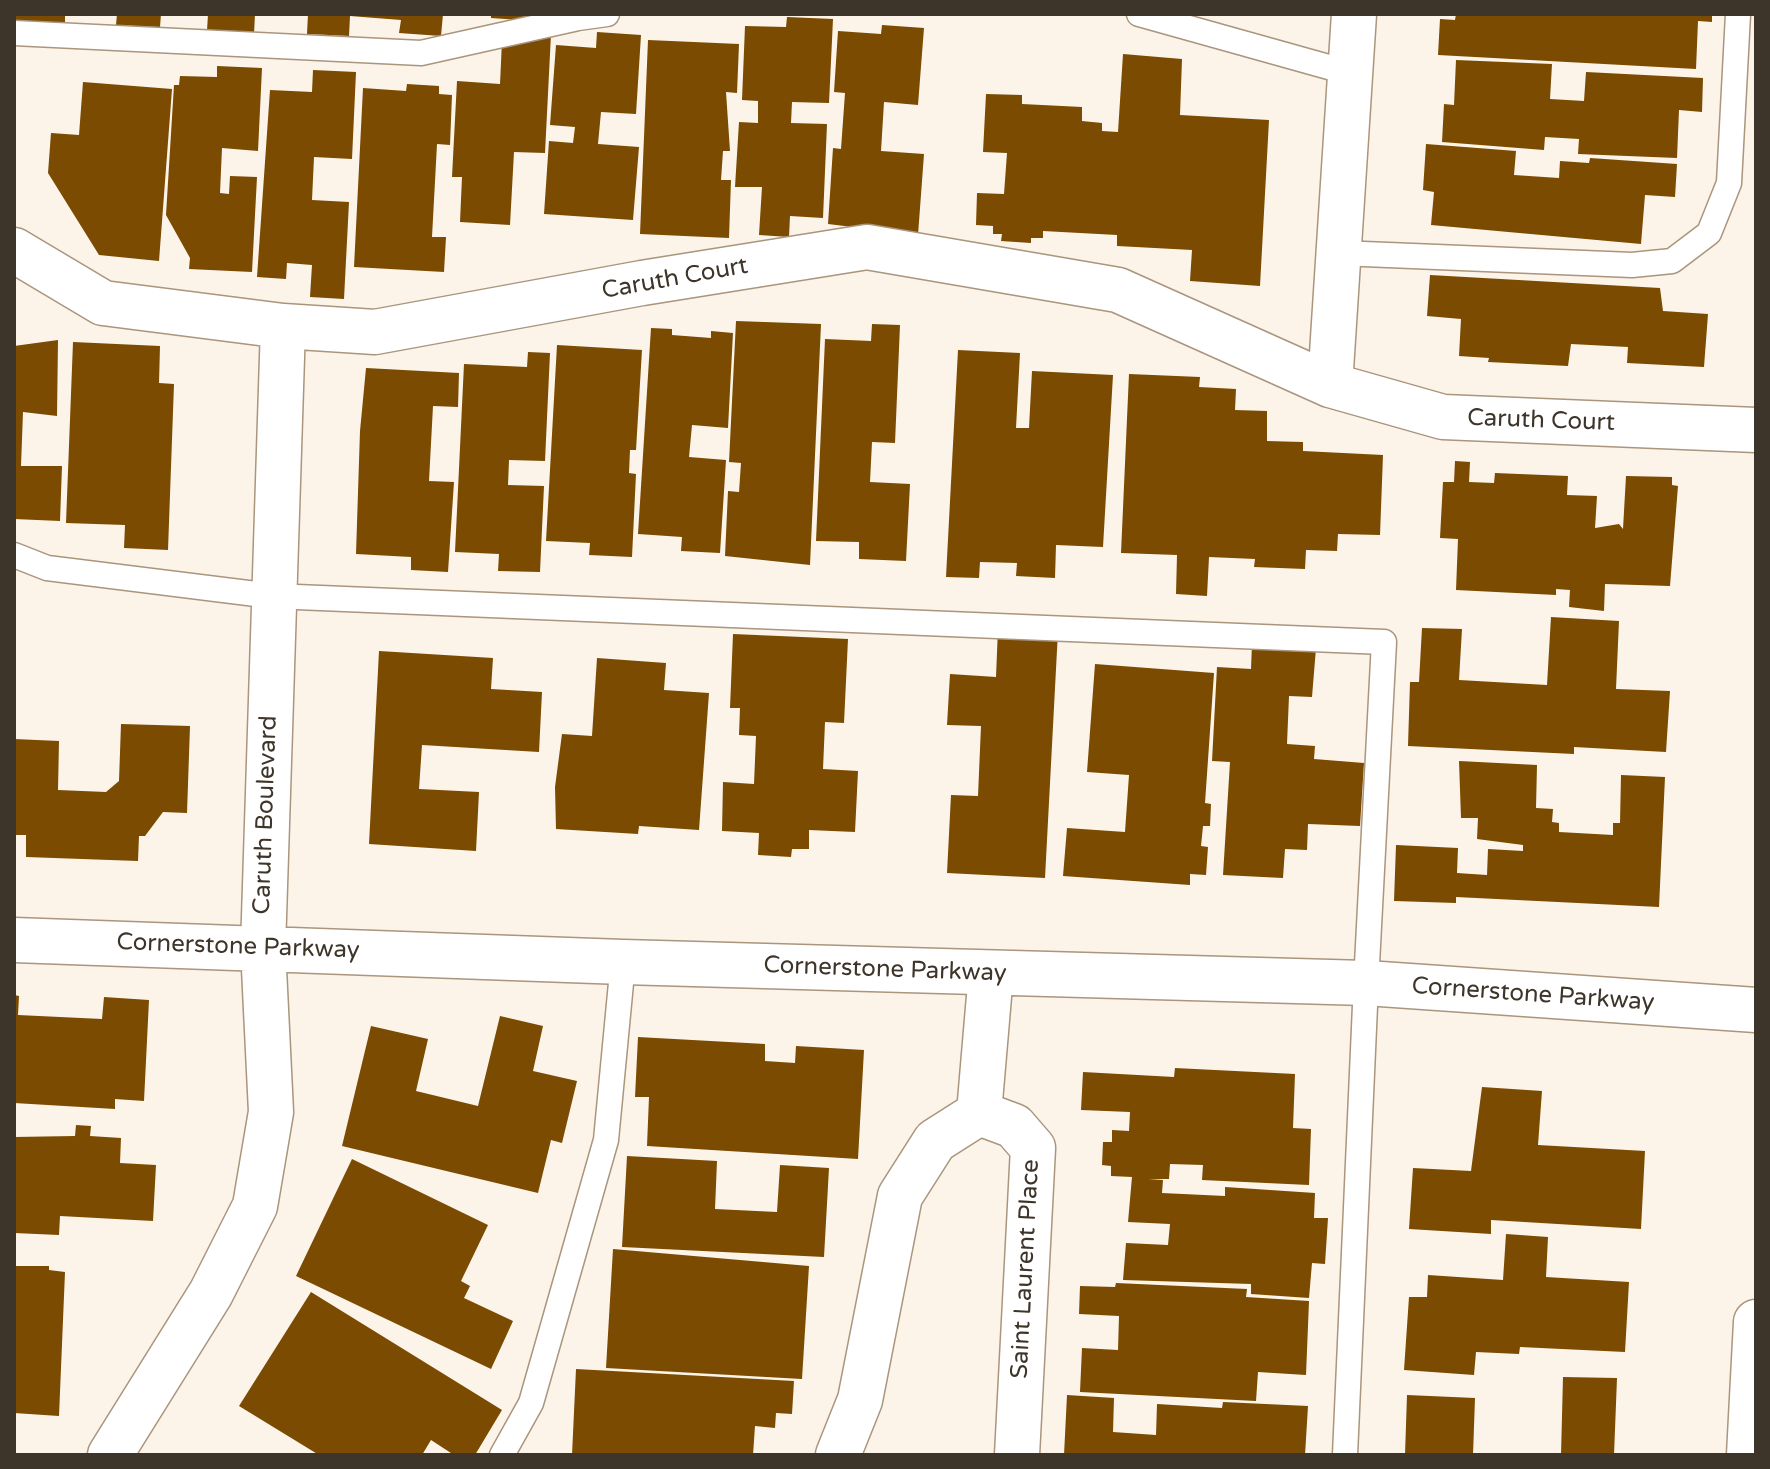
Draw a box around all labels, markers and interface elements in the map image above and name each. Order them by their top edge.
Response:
street label: Caruth Court [600,252,750,306]
street label: Caruth Court [1467,404,1615,438]
street label: Caruth Boulevard [248,715,284,915]
street label: Cornerstone Parkway [116,928,360,966]
street label: Cornerstone Parkway [763,951,1007,989]
street label: Cornerstone Parkway [1411,972,1655,1018]
street label: Saint Laurent Place [1006,1159,1046,1379]

